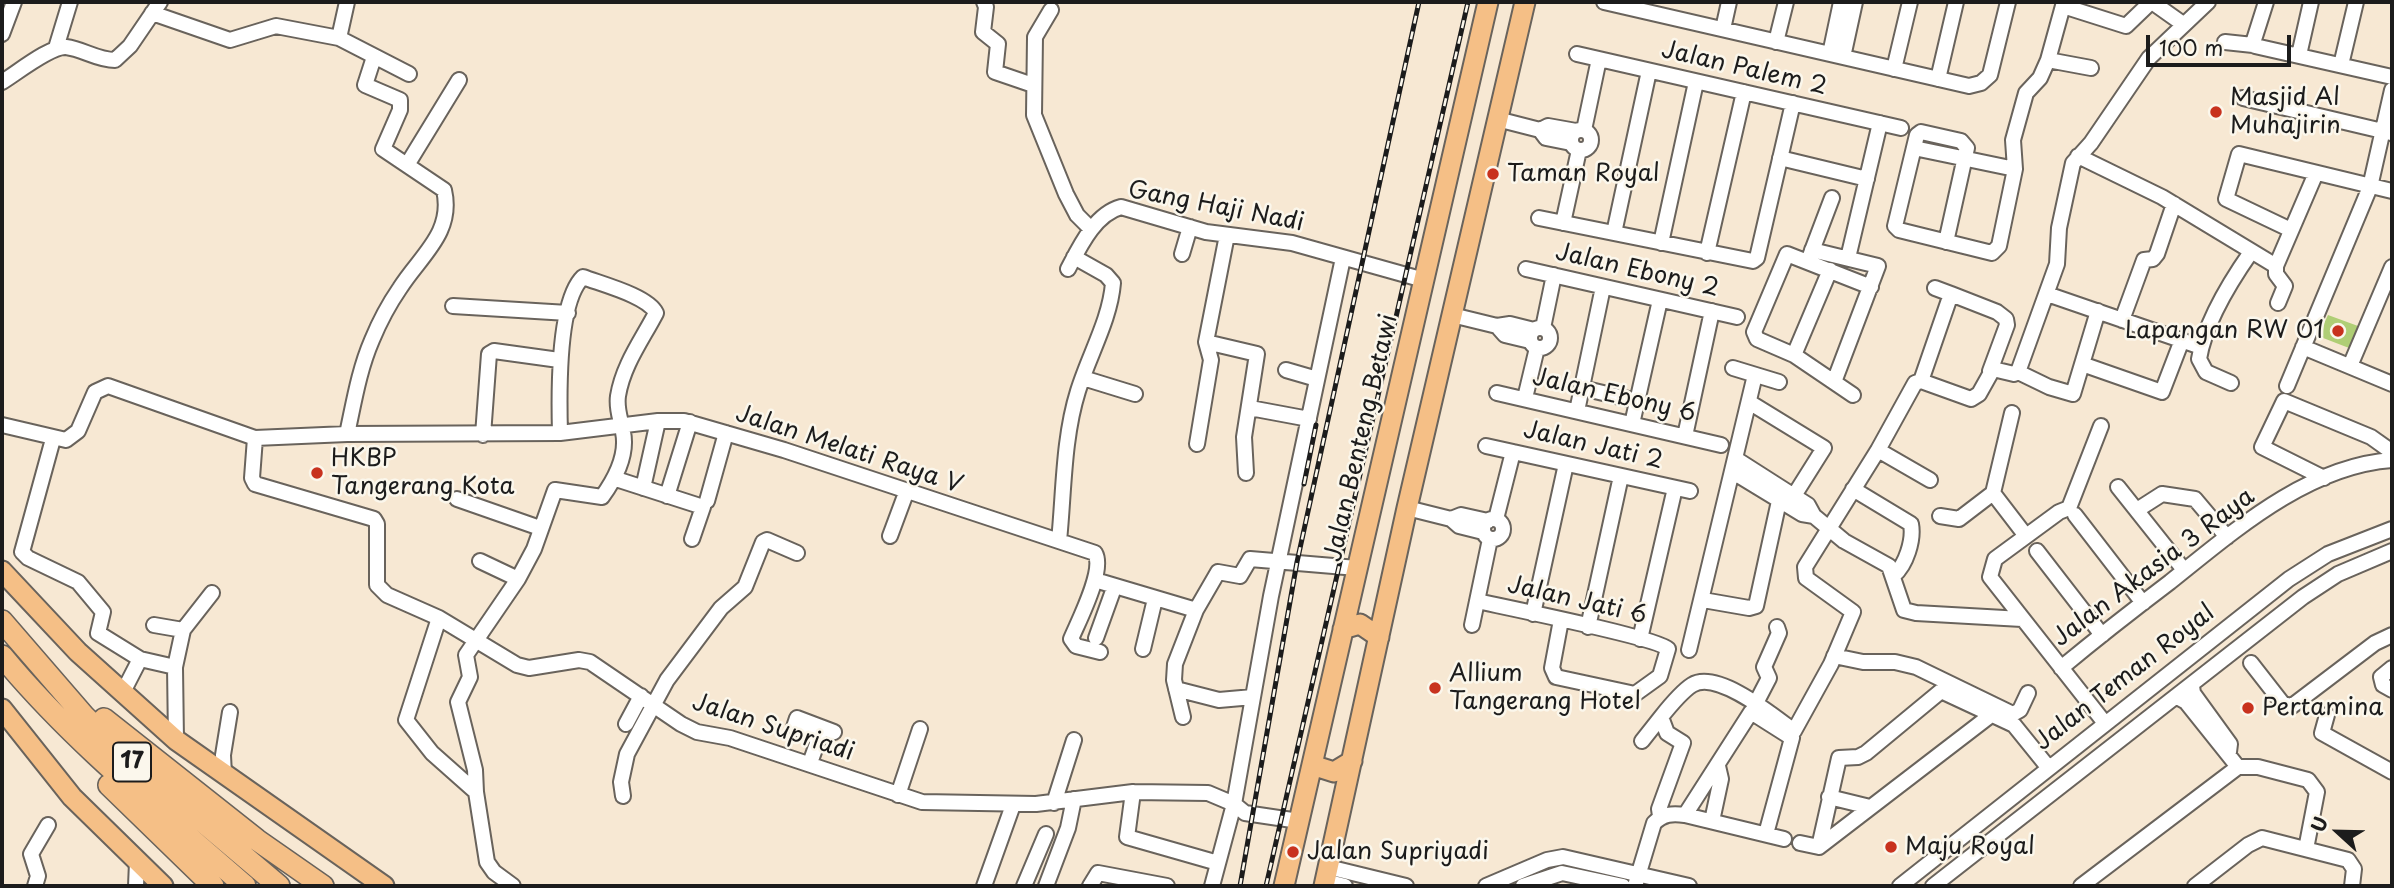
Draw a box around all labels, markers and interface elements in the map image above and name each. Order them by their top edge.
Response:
scale bar [2149,21,2294,65]
text: 100 m [2159,31,2223,63]
street label: Jalan Palem 2 [1659,36,1829,102]
place label: Masjid Al Muhajirin [2230,84,2341,140]
marker: Masjid Al Muhajirin [2208,104,2224,120]
place label: Taman Royal [1507,160,1660,188]
marker: Taman Royal [1485,166,1501,182]
street label: Gang Haji Nadi [1126,176,1306,238]
street label: Jalan Ebony 2 [1552,238,1722,304]
street label: Jalan Benteng Betawi [1320,312,1404,564]
place label: Lapangan RW 01 [2125,317,2324,345]
marker: Lapangan RW 01 [2330,323,2346,339]
street label: Jalan Ebony 6 [1530,363,1698,429]
street label: Jalan Melati Raya V [732,400,966,500]
street label: Jalan Jati 2 [1520,416,1666,476]
place label: HKBP Tangerang Kota [331,445,515,501]
marker: HKBP Tangerang Kota [309,465,325,481]
street label: Jalan Akasia 3 Raya [2047,483,2261,653]
street label: Jalan Jati 6 [1505,571,1649,631]
street label: Jalan Teman Royal [2029,599,2221,757]
place label: Allium Tangerang Hotel [1449,660,1641,716]
marker: Allium Tangerang Hotel [1427,680,1443,696]
street label: Jalan Supriadi [688,688,858,768]
place label: Pertamina [2262,694,2383,722]
marker: Pertamina [2240,700,2256,716]
road number: 17 [113,742,151,782]
north arrow [2303,797,2373,867]
text: U [2303,812,2334,836]
place label: Maju Royal [1905,833,2035,861]
place label: Jalan Supriyadi [1307,838,1489,866]
marker: Maju Royal [1883,839,1899,855]
marker: Jalan Supriyadi [1285,844,1301,860]

